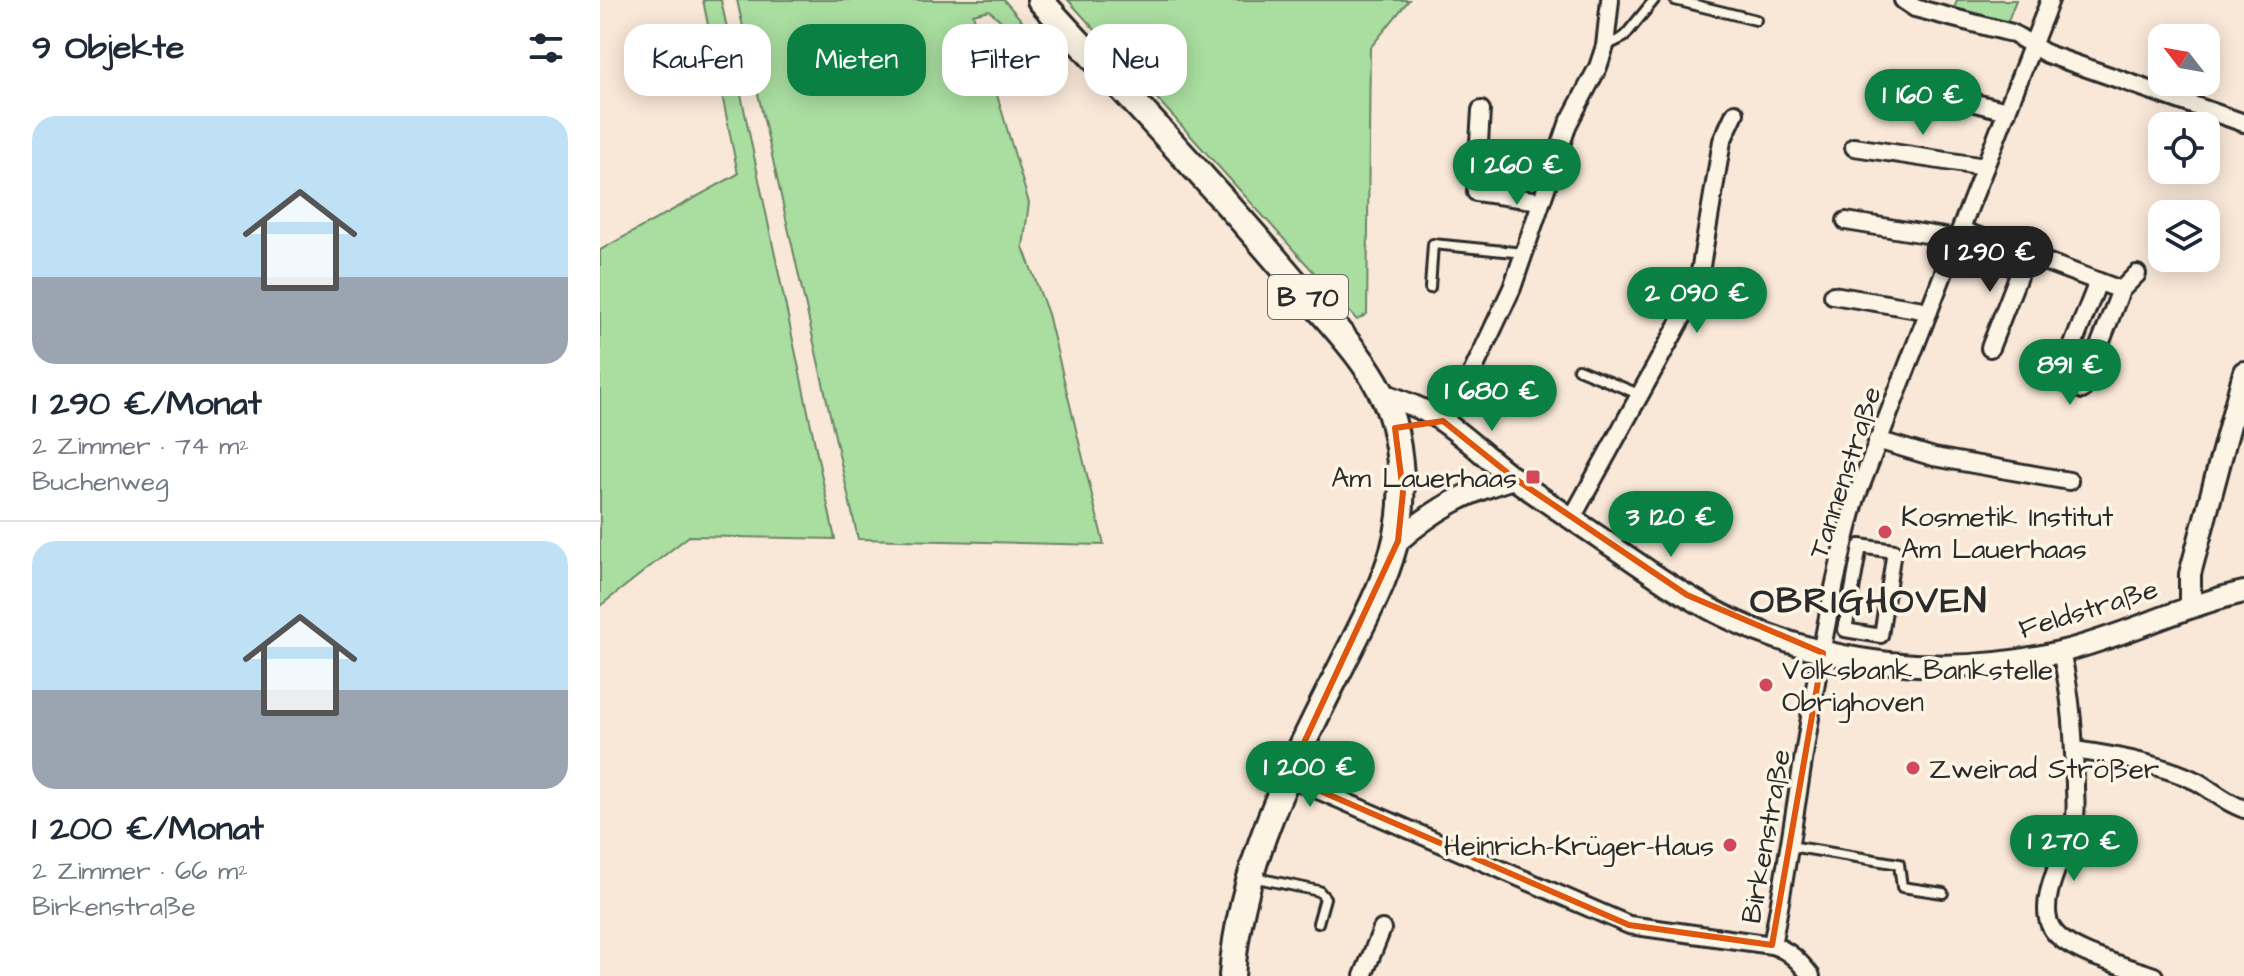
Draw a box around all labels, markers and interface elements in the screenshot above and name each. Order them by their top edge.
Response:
text: 9 Objekte [32,24,184,72]
chip: Kaufen [624,24,771,96]
chip: Mieten [787,24,926,96]
chip: Filter [942,24,1068,96]
chip: Neu [1084,24,1187,96]
north arrow [2148,24,2220,96]
map controls [2148,24,2220,272]
icon: filters [524,26,568,70]
pin: 1 160 € [1849,69,1997,137]
text: 1 160 € [1883,77,1963,113]
button: locate [2148,112,2220,184]
pin: 1 260 € [1443,139,1591,207]
text: 1 260 € [1471,147,1563,183]
icon: home [228,168,372,312]
button: layers [2148,200,2220,272]
pin: 1 290 € [1916,226,2064,294]
text: 1 290 € [1945,234,2035,270]
pin: 2 090 € [1623,267,1771,335]
road number: B 70 [1268,275,1348,319]
text: 2 090 € [1645,275,1749,311]
pin: 891 € [2014,339,2126,407]
text: 891 € [2037,347,2103,383]
pin: 1 680 € [1418,365,1566,433]
text: 1 680 € [1445,373,1539,409]
text: 1 290 €/Monat [32,380,262,428]
street label: Tannenstraße [1799,381,1892,564]
text: 2 Zimmer · 74 m² [32,428,249,464]
place label: Am Lauerhaas [1331,459,1517,498]
text: Buchenweg [32,464,169,500]
marker: Am Lauerhaas [1524,468,1542,486]
pin: 3 120 € [1597,491,1745,559]
place label: Kosmetik Institut Am Lauerhaas [1901,498,2114,569]
text: 3 120 € [1626,499,1716,535]
marker: Kosmetik Institut Am Lauerhaas [1876,523,1894,541]
street label: Feldstraße [2014,570,2163,649]
district label: OBRIGHOVEN [1750,576,1988,627]
icon: home [228,593,372,737]
place label: Volksbank Bankstelle Obrighoven [1782,651,2053,723]
marker: Volksbank Bankstelle Obrighoven [1757,676,1775,694]
pin: 1 200 € [1236,741,1384,809]
street label: Birkenstraße [1732,746,1801,926]
text: 1 200 € [1264,749,1356,785]
place label: Zweirad Strößer [1929,750,2159,789]
marker: Zweirad Strößer [1904,759,1922,777]
text: 1 200 €/Monat [32,805,264,853]
pin: 1 270 € [2000,815,2148,883]
text: 1 270 € [2028,823,2120,859]
place label: Heinrich-Krüger-Haus [1444,827,1714,867]
marker: Heinrich-Krüger-Haus [1721,836,1739,854]
text: 2 Zimmer · 66 m² [32,853,248,889]
text: Birkenstraße [32,889,196,925]

